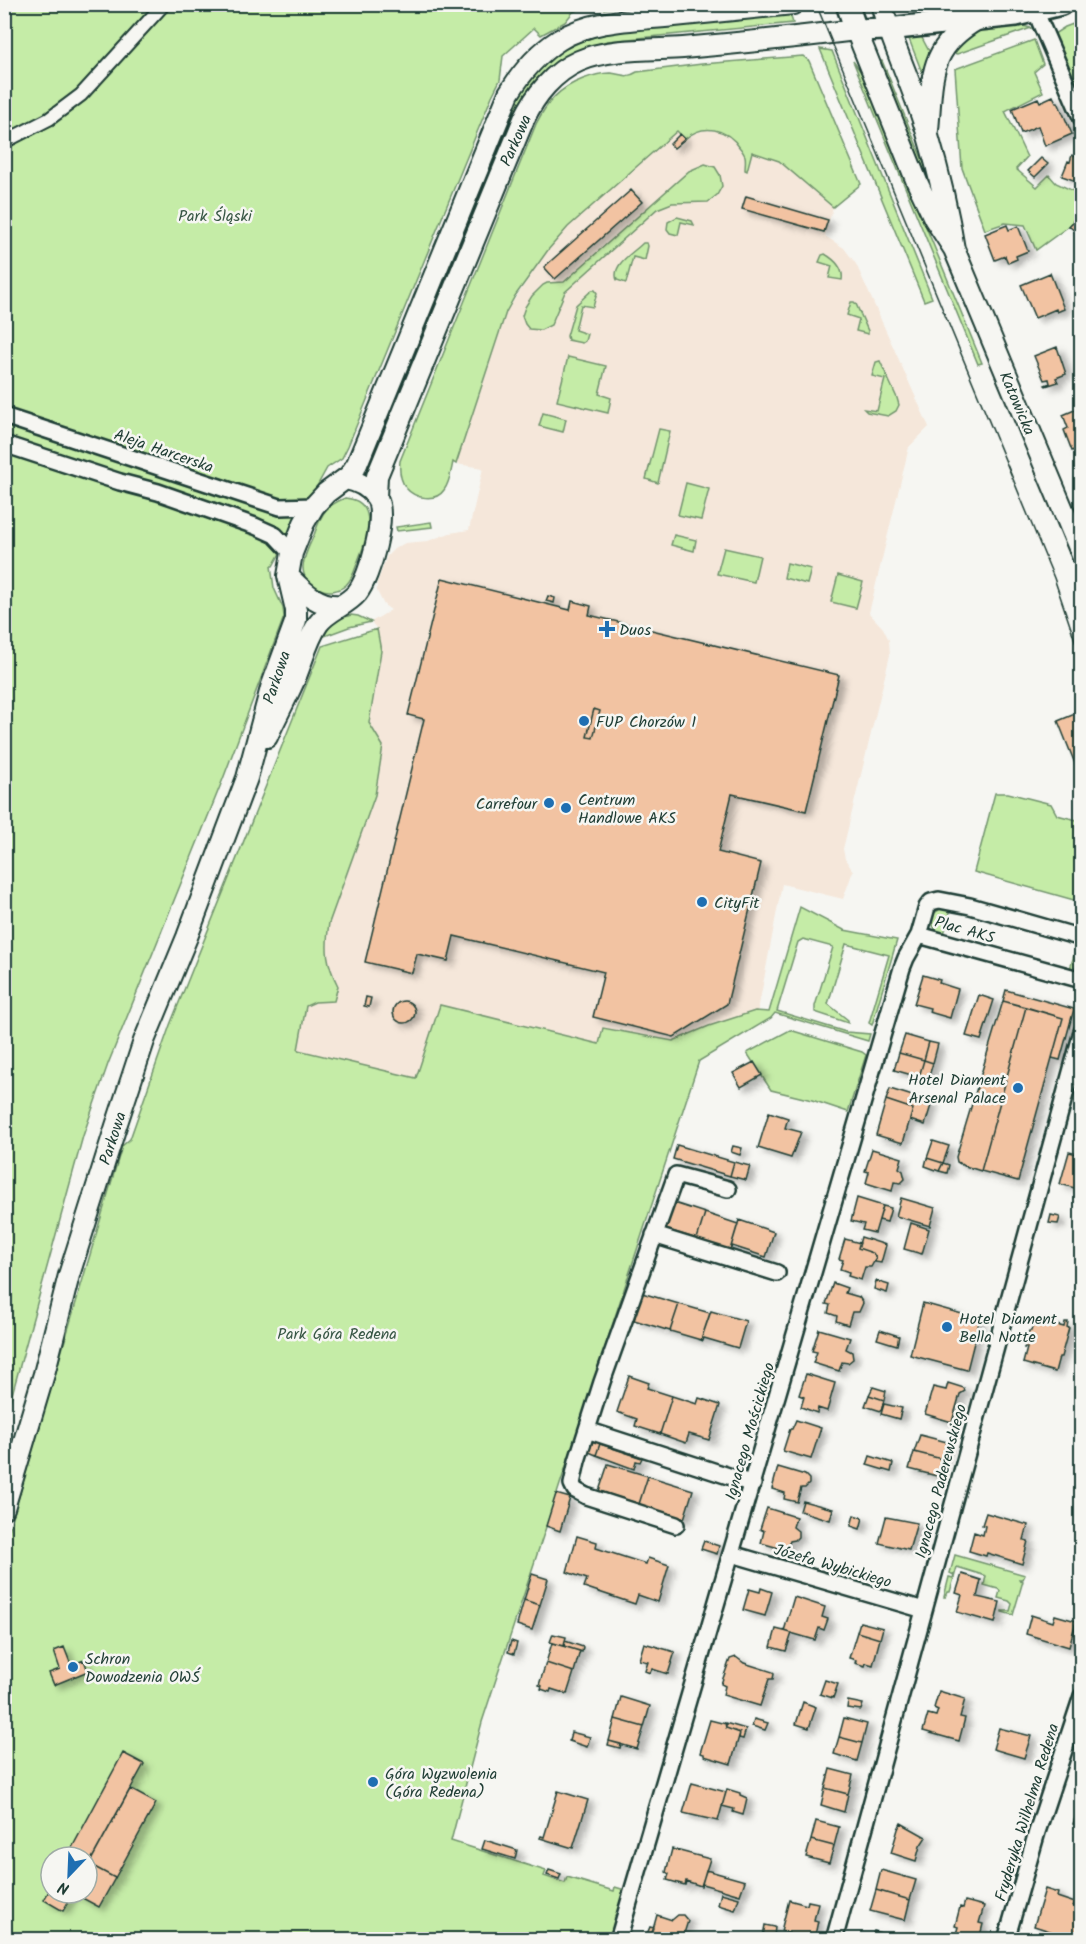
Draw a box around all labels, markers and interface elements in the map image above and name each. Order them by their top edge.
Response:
street label: Parkowa [494,111,539,171]
park label: Park Śląski [178,204,253,229]
street label: Katowicka [992,368,1041,439]
street label: Aleja Harcerska [110,423,217,480]
place label: Duos [619,618,651,643]
marker: Duos [600,622,614,636]
street label: Parkowa [257,648,298,707]
place label: FUP Chorzów 1 [596,710,696,735]
marker: FUP Chorzów 1 [577,714,591,728]
place label: Centrum Handlowe AKS [578,788,676,831]
place label: Carrefour [476,792,539,817]
marker: Carrefour [542,796,556,810]
marker: Centrum Handlowe AKS [559,801,573,815]
place label: CityFit [714,891,760,916]
marker: CityFit [695,895,709,909]
street label: Plac AKS [932,910,998,951]
place label: Hotel Diament Arsenal Palace [908,1068,1007,1111]
marker: Hotel Diament Arsenal Palace [1011,1081,1025,1095]
street label: Parkowa [93,1109,134,1168]
place label: Hotel Diament Bella Notte [959,1307,1058,1350]
marker: Hotel Diament Bella Notte [940,1320,954,1334]
park label: Park Góra Redena [277,1322,397,1347]
street label: Ignacego Mościckiego [719,1360,782,1503]
street label: Ignacego Paderewskiego [909,1401,974,1561]
street label: Józefa Wybickiego [771,1538,894,1595]
place label: Schron Dowodzenia OWŚ [85,1647,201,1690]
marker: Schron Dowodzenia OWŚ [66,1660,80,1674]
street label: Fryderyka Wilhelma Redena [988,1720,1066,1905]
place label: Góra Wyzwolenia (Góra Redena) [385,1762,497,1805]
marker: Góra Wyzwolenia (Góra Redena) [366,1775,380,1789]
north arrow [39,1845,99,1905]
text: N [54,1874,73,1901]

